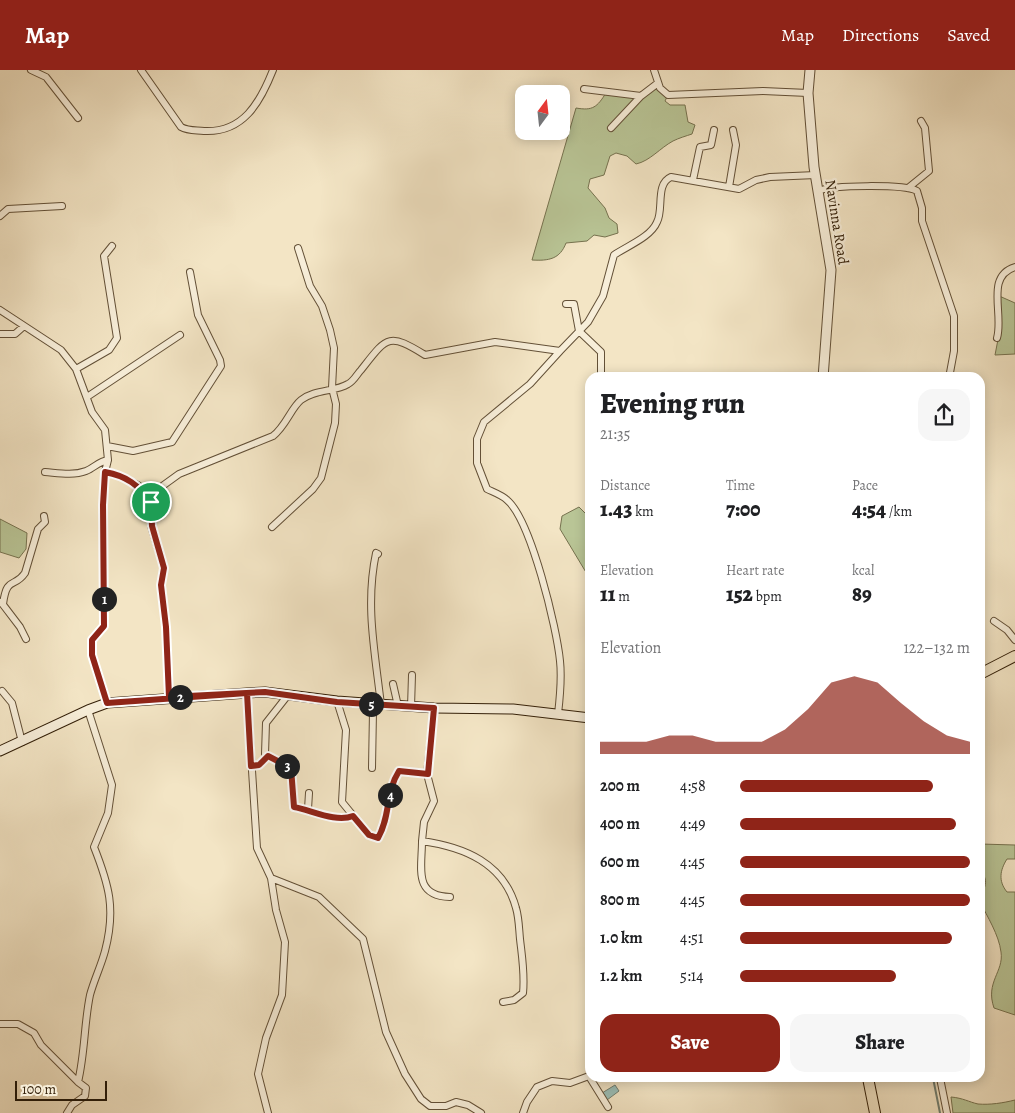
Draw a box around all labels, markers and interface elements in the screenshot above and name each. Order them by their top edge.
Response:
text: Map [25,19,69,51]
text: Map [781,23,814,47]
text: Directions [842,23,919,47]
text: Saved [947,23,990,47]
north arrow [515,85,570,140]
map controls [515,85,570,140]
street label: Navinna Road [820,178,854,267]
text: Evening run [600,385,745,423]
button: share [918,389,970,441]
text: 21:35 [600,423,630,445]
text: Distance [600,476,650,495]
text: Time [726,476,755,495]
text: Pace [852,476,878,495]
pin [130,481,172,523]
icon: arrive [137,488,165,516]
text: 1.43 [600,495,632,523]
text: 7:00 [726,495,760,523]
text: 4:54 [852,495,886,523]
text: km [632,502,654,521]
text: /km [886,502,912,521]
text: Elevation [600,561,654,580]
text: Heart rate [726,561,784,580]
text: kcal [852,561,874,580]
text: 11 [600,580,615,608]
text: 152 [726,580,753,608]
text: 89 [852,580,872,608]
pin: 1 [92,586,116,612]
text: m [615,587,630,606]
text: bpm [753,587,782,606]
text: 1 [102,590,107,609]
text: Elevation [600,637,661,659]
text: 122–132 m [903,637,970,659]
pin: 2 [168,684,192,710]
text: 2 [177,688,184,707]
pin: 5 [358,692,384,716]
text: 5 [369,695,374,714]
pin: 3 [274,754,300,778]
text: 3 [284,757,291,776]
text: 200 m [600,775,640,797]
text: 4:58 [680,775,706,797]
pin: 4 [378,782,402,808]
text: 4 [387,786,394,805]
text: 400 m [600,813,640,835]
text: 4:49 [680,813,706,835]
text: 600 m [600,851,640,873]
text: 4:45 [680,851,705,873]
text: 800 m [600,889,640,911]
text: 4:45 [680,889,705,911]
text: 1.0 km [600,927,643,949]
text: 4:51 [680,927,703,949]
text: 1.2 km [600,965,642,987]
text: 5:14 [680,965,703,987]
button: Save [600,1014,780,1072]
button: Share [790,1014,970,1072]
scale bar [15,1078,108,1101]
text: 100 m [22,1080,56,1099]

